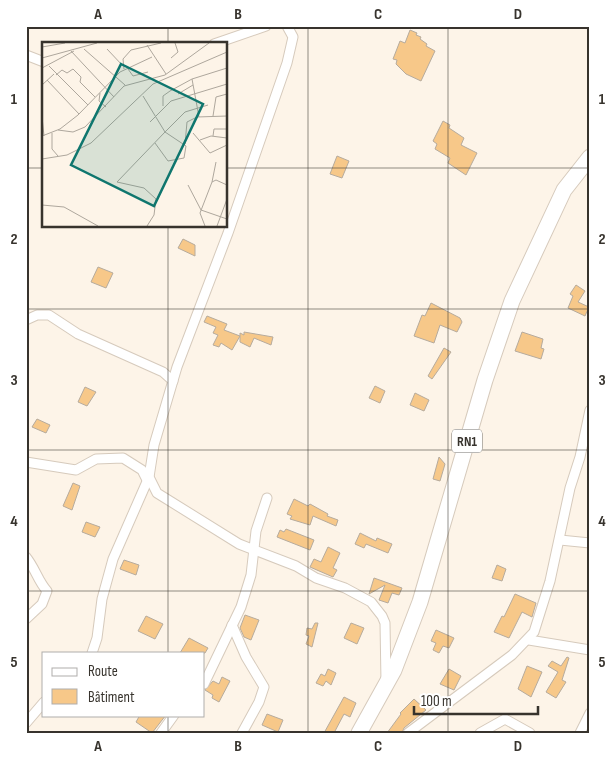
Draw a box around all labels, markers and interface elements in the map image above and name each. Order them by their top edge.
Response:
text: A [93,5,102,24]
text: B [234,5,242,24]
text: C [374,5,382,24]
text: D [514,5,522,24]
inset map [42,42,228,228]
text: 1 [11,90,18,109]
text: 1 [599,90,606,109]
text: 2 [10,230,18,249]
text: 2 [598,230,606,249]
text: 3 [10,371,18,390]
text: 3 [598,371,606,390]
road number: RN1 [452,430,482,452]
text: 4 [10,512,18,531]
text: 4 [598,512,606,531]
legend [42,652,205,716]
text: 5 [10,653,18,672]
text: 5 [598,653,606,672]
text: Route [88,662,118,681]
scale bar [414,684,537,716]
text: Bâtiment [88,688,135,707]
text: 100 m [421,692,452,711]
text: A [93,737,102,756]
text: B [234,737,242,756]
text: C [374,737,382,756]
text: D [514,737,522,756]

